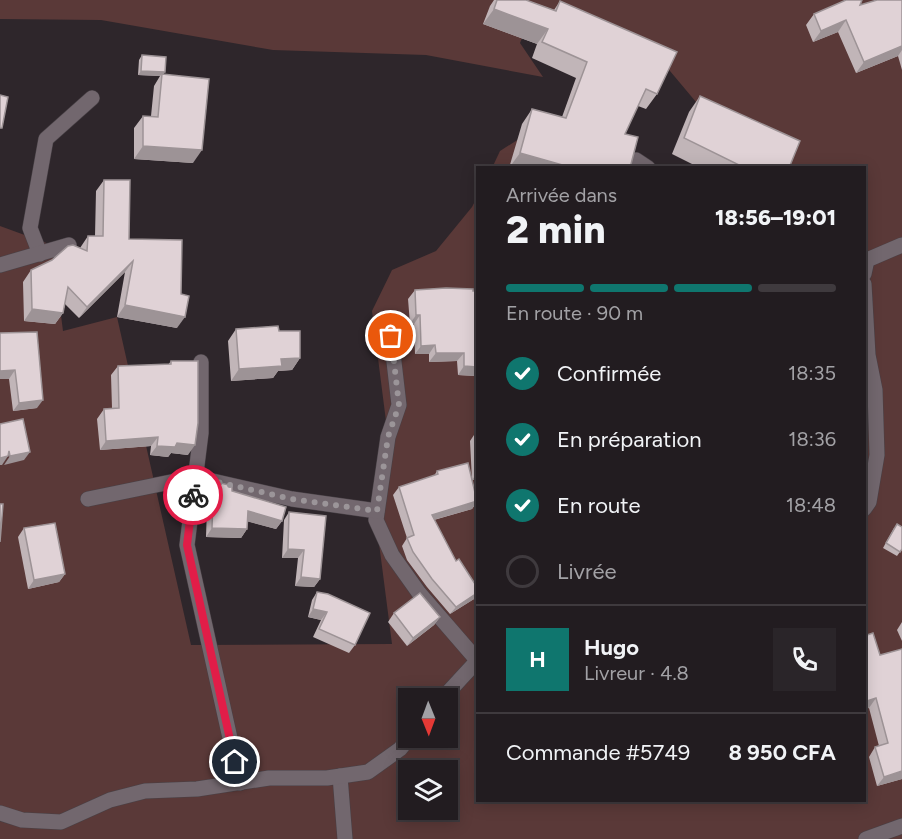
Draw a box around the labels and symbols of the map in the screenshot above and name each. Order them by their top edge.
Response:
pin [365,310,416,361]
courier [163,465,223,525]
north arrow [398,688,458,748]
pin [209,736,260,787]

